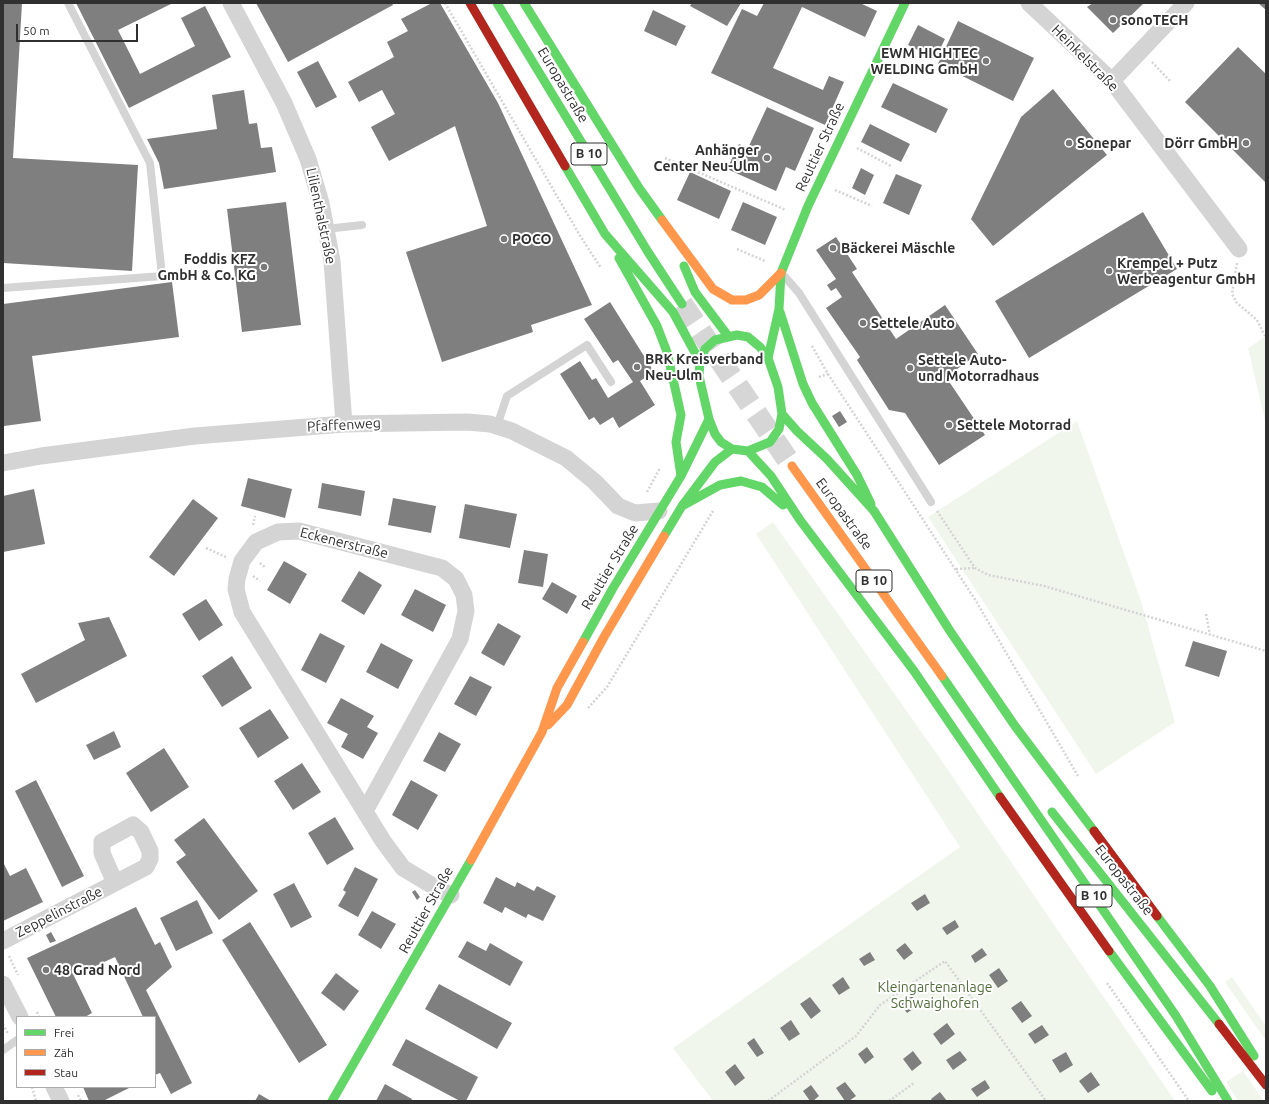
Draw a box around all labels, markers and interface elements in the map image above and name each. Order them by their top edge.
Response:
place label: sonoTECH [1121,12,1188,28]
marker: sonoTECH [1108,15,1118,25]
scale bar [18,16,140,42]
street label: Heinkelstraße [1048,21,1122,95]
text: 50 m [23,24,50,37]
street label: Europastraße [534,44,592,126]
place label: EWM HIGHTEC WELDING GmbH [871,45,978,78]
marker: EWM HIGHTEC WELDING GmbH [981,56,991,66]
street label: Reuttier Straße [792,100,848,194]
place label: Sonepar [1077,135,1131,151]
place label: Dörr GmbH [1164,135,1238,151]
marker: Sonepar [1064,138,1074,148]
marker: Dörr GmbH [1241,138,1251,148]
place label: Anhänger Center Neu-Ulm [654,142,759,174]
road number: B 10 [571,143,607,165]
marker: Anhänger Center Neu-Ulm [762,153,772,163]
street label: Lilienthalstraße [303,166,339,266]
place label: POCO [512,231,552,247]
marker: POCO [499,234,509,244]
place label: Bäckerei Mäschle [841,240,955,256]
marker: Bäckerei Mäschle [828,243,838,253]
place label: Foddis KFZ GmbH & Co. KG [157,251,256,284]
place label: Krempel + Putz Werbeagentur GmbH [1117,255,1256,288]
marker: Foddis KFZ GmbH & Co. KG [259,262,269,272]
marker: Krempel + Putz Werbeagentur GmbH [1104,266,1114,276]
place label: Settele Auto [871,315,955,331]
marker: Settele Auto [858,318,868,328]
place label: BRK Kreisverband Neu-Ulm [645,351,763,384]
place label: Settele Auto- und Motorradhaus [918,352,1039,384]
marker: BRK Kreisverband Neu-Ulm [632,362,642,372]
marker: Settele Auto- und Motorradhaus [905,363,915,373]
street label: Pfaffenweg [307,415,381,435]
place label: Settele Motorrad [957,417,1071,433]
marker: Settele Motorrad [944,420,954,430]
street label: Europastraße [812,475,876,553]
street label: Reuttier Straße [578,521,642,613]
street label: Eckenerstraße [298,524,390,562]
road number: B 10 [856,570,892,592]
street label: Europastraße [1091,841,1157,919]
street label: Reuttier Straße [395,864,457,956]
street label: Zeppelinstraße [13,883,105,941]
road number: B 10 [1076,885,1112,907]
place label: 48 Grad Nord [54,962,141,978]
marker: 48 Grad Nord [41,965,51,975]
park label: Kleingartenanlage Schwaighofen [878,979,992,1012]
legend [16,1016,156,1088]
text: Frei [54,1026,74,1039]
text: Zäh [54,1046,74,1059]
text: Stau [54,1066,78,1079]

